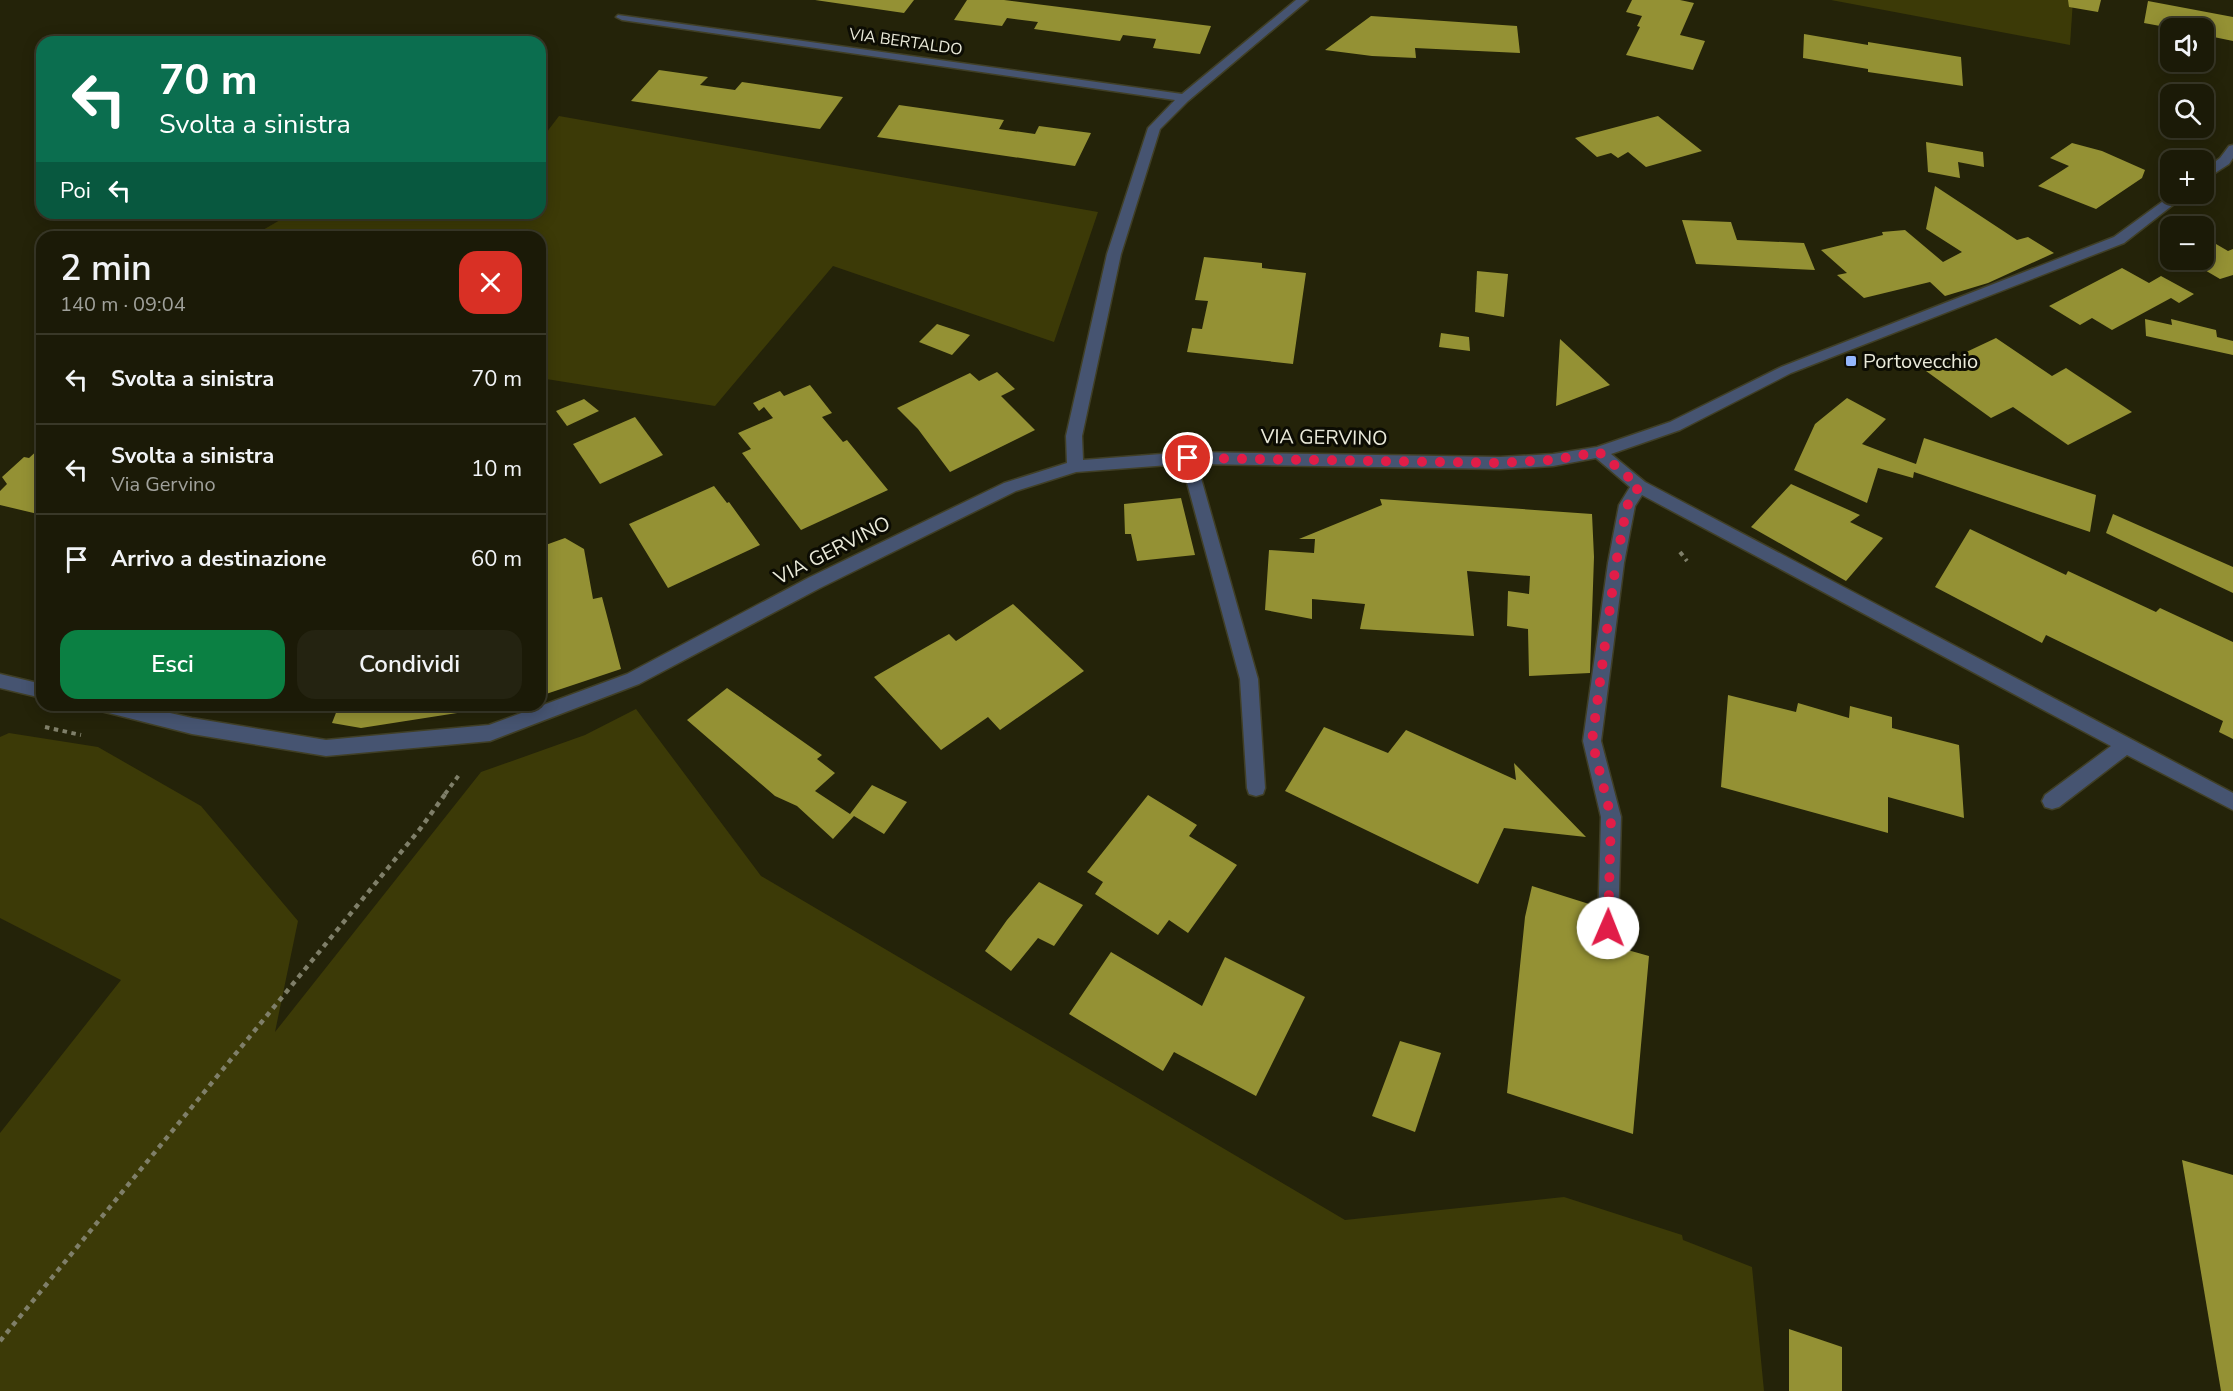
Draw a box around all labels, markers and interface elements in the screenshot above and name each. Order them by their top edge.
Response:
map controls [2160,18,2214,270]
button: sound [2160,18,2214,72]
street label: VIA BERTALDO [847,23,964,61]
text: 70 m [159,52,258,109]
icon: left [60,60,138,138]
button: search [2160,84,2214,138]
text: Svolta a sinistra [159,106,351,143]
button: + [2160,150,2214,204]
icon: left [103,174,136,207]
text: Poi [60,176,91,206]
button: − [2160,216,2214,270]
text: 2 min [60,244,152,293]
button: close [459,251,522,314]
text: 140 m · 09:04 [60,291,186,318]
place label: Portovecchio [1863,348,1978,375]
marker: Portovecchio [1844,354,1858,368]
icon: left [60,363,93,396]
text: Svolta a sinistra [111,364,274,394]
text: 70 m [471,364,522,394]
street label: VIA GERVINO [1259,423,1388,452]
pin [1162,432,1213,483]
text: Svolta a sinistra [111,441,274,471]
icon: arrive [1171,441,1204,474]
icon: left [60,453,93,486]
text: 10 m [471,454,522,484]
text: Via Gervino [111,471,216,498]
street label: VIA GERVINO [769,510,895,592]
icon: arrive [60,543,93,576]
text: Arrivo a destinazione [111,544,326,574]
text: 60 m [471,544,522,574]
button: Esci [60,630,285,699]
button: Condividi [297,630,522,699]
position arrow [1576,896,1640,960]

